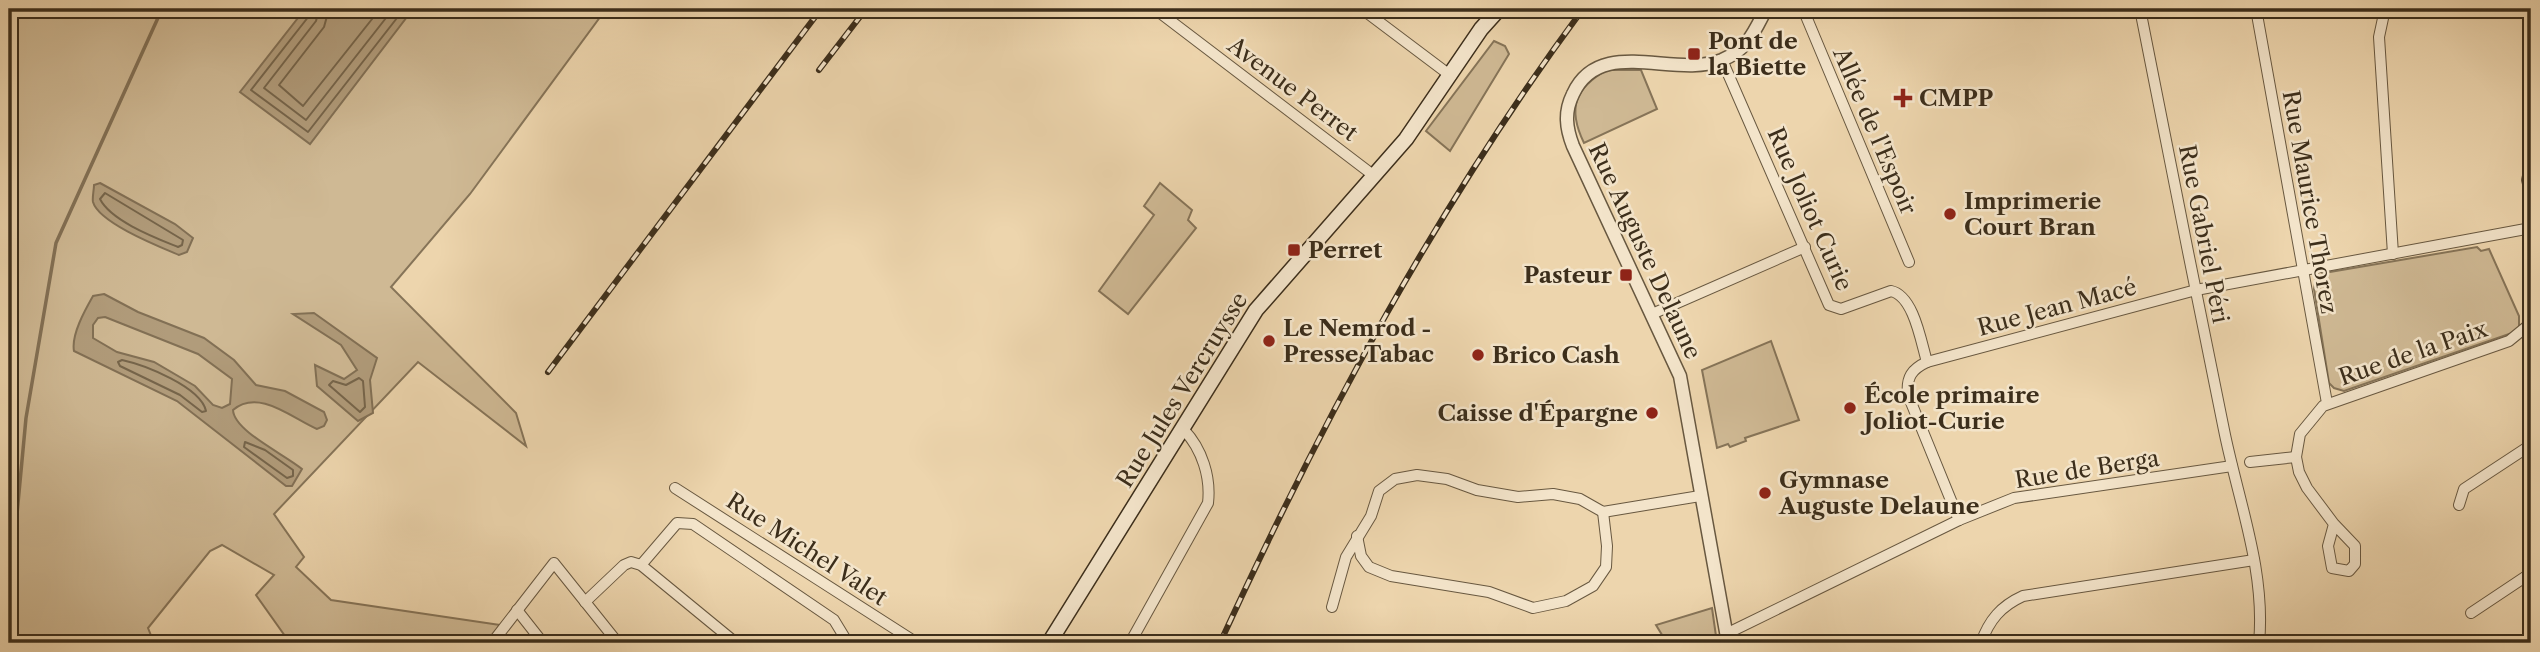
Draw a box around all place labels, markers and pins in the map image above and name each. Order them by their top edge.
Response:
place label: Pont de la Biette [1708,27,1806,81]
marker: Pont de la Biette [1686,46,1702,62]
place label: CMPP [1919,84,1994,112]
marker: CMPP [1893,88,1913,108]
place label: Imprimerie Court Bran [1964,187,2102,241]
marker: Imprimerie Court Bran [1942,206,1958,222]
place label: Perret [1308,236,1383,264]
marker: Perret [1286,242,1302,258]
place label: Pasteur [1523,261,1613,289]
marker: Pasteur [1618,267,1634,283]
place label: Le Nemrod - Presse Tabac [1283,314,1434,368]
marker: Le Nemrod - Presse Tabac [1261,333,1277,349]
place label: Brico Cash [1492,341,1620,369]
marker: Brico Cash [1470,347,1486,363]
place label: École primaire Joliot-Curie [1860,381,2040,435]
place label: Caisse d'Épargne [1438,399,1638,427]
marker: École primaire Joliot-Curie [1842,400,1858,416]
marker: Caisse d'Épargne [1644,405,1660,421]
place label: Gymnase Auguste Delaune [1778,466,1980,520]
marker: Gymnase Auguste Delaune [1757,485,1773,501]

